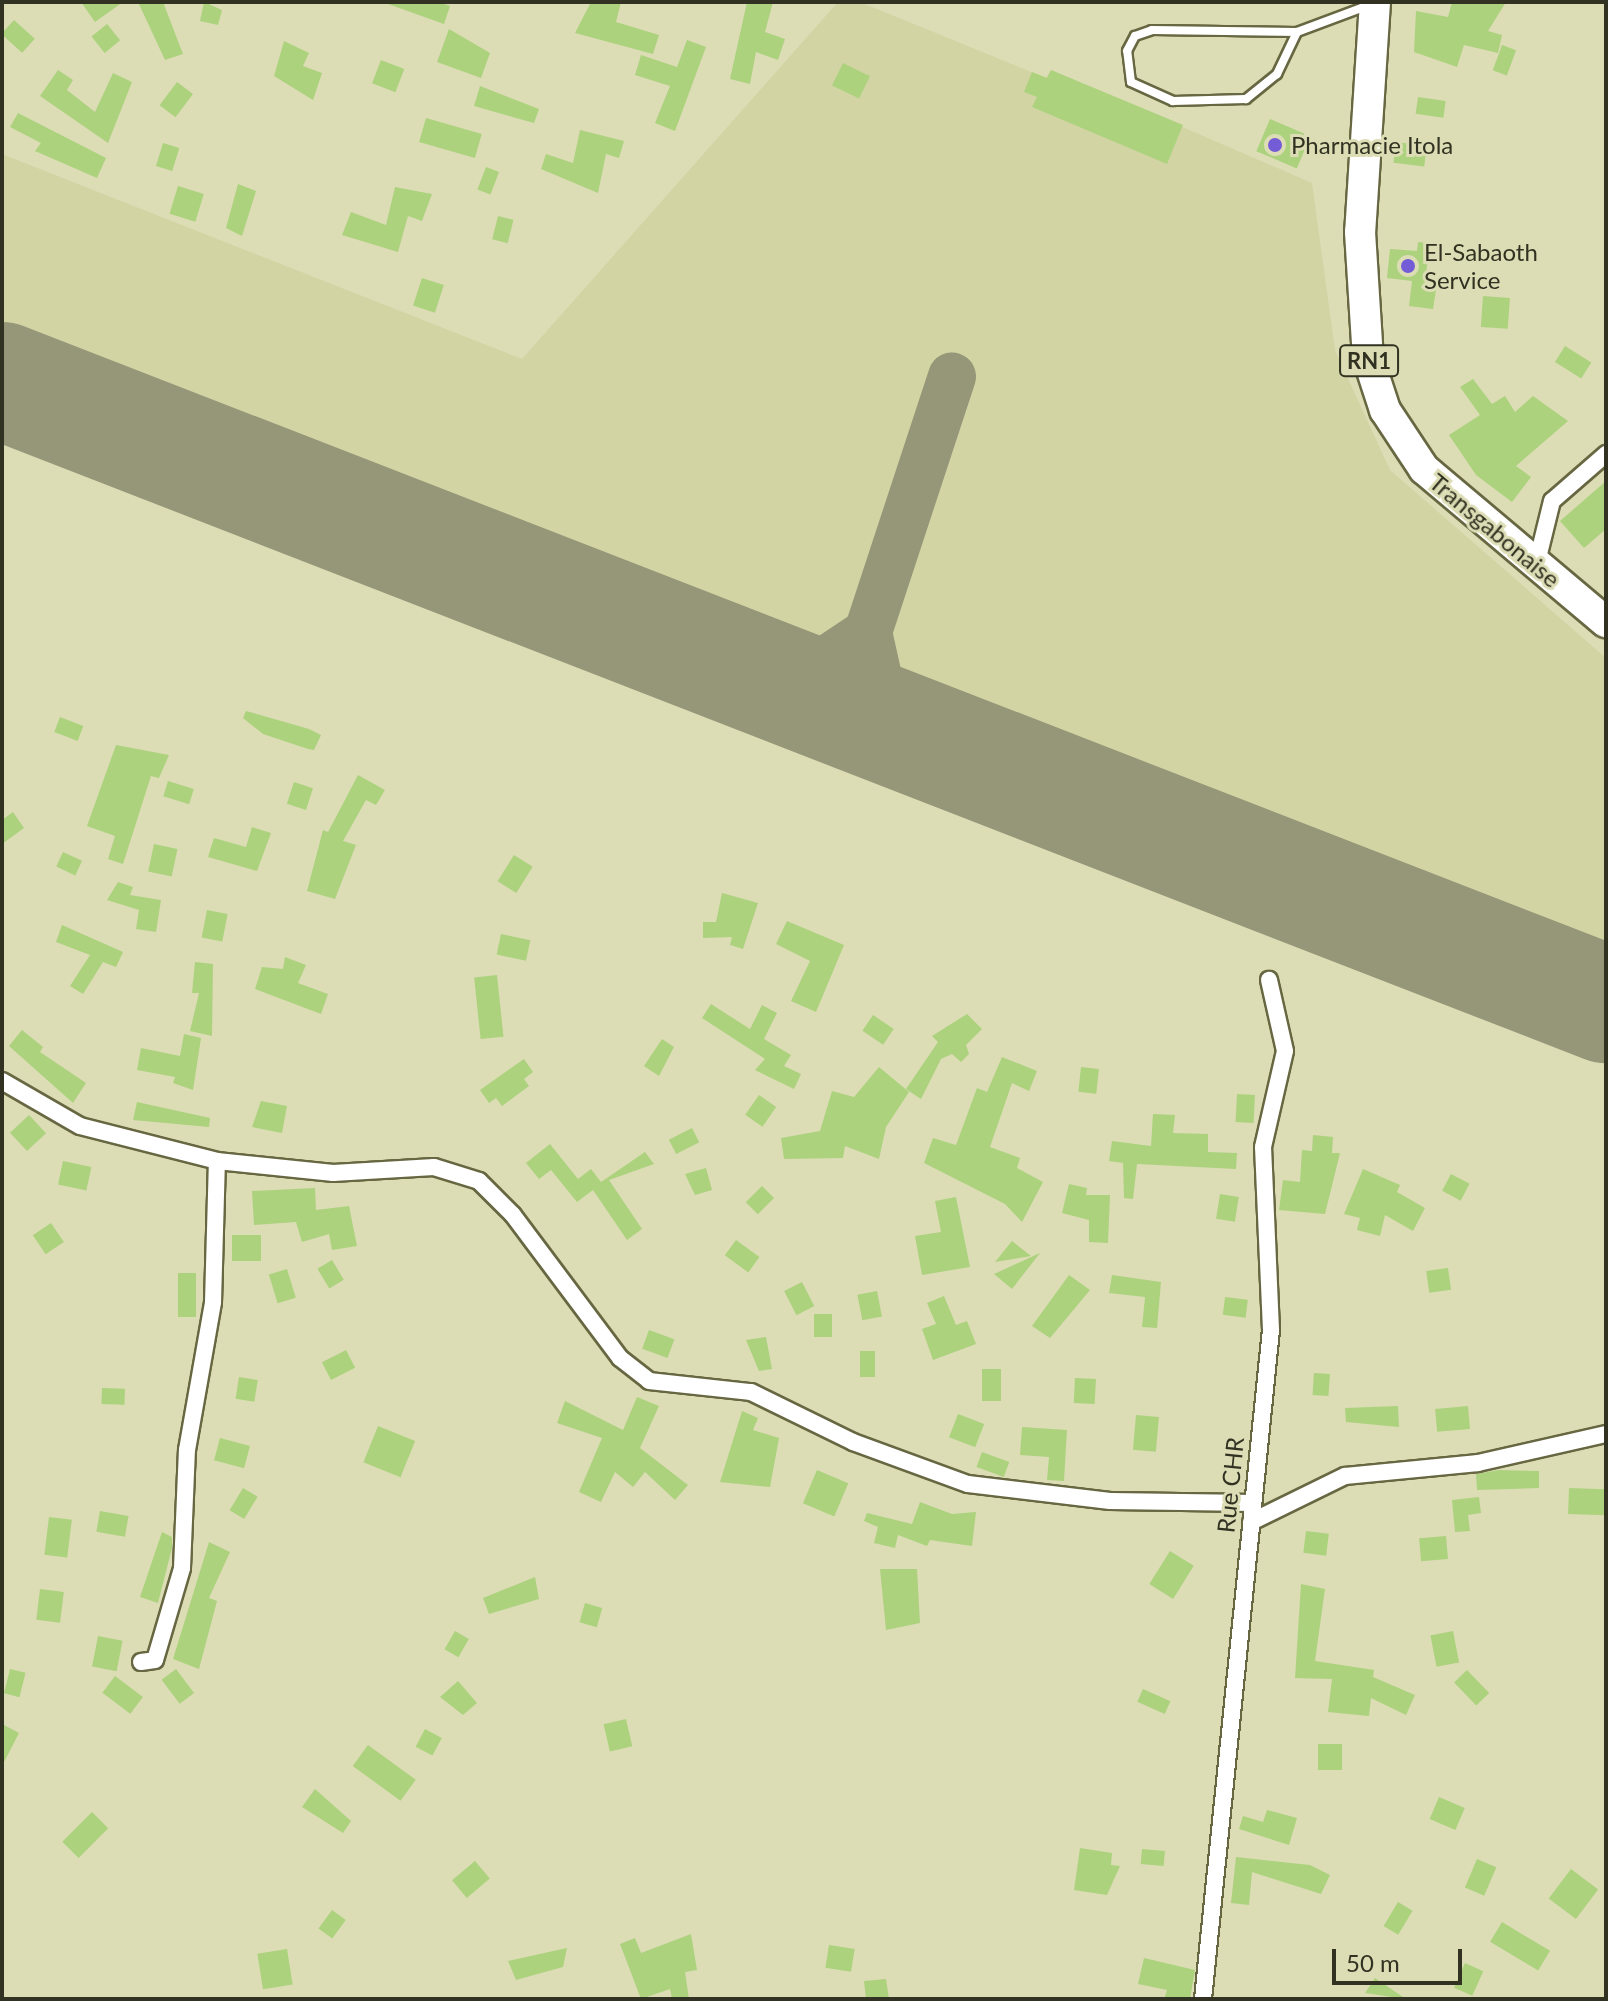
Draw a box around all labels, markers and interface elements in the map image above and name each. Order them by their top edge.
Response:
place label: Pharmacie Itola [1291,131,1453,159]
marker: Pharmacie Itola [1266,136,1284,154]
place label: El-Sabaoth Service [1424,238,1538,294]
marker: El-Sabaoth Service [1399,257,1417,275]
road number: RN1 [1339,343,1399,379]
street label: Transgabonaise [1424,467,1566,593]
street label: Rue CHR [1211,1436,1249,1534]
scale bar [1336,1933,1466,1983]
text: 50 m [1346,1948,1400,1977]

